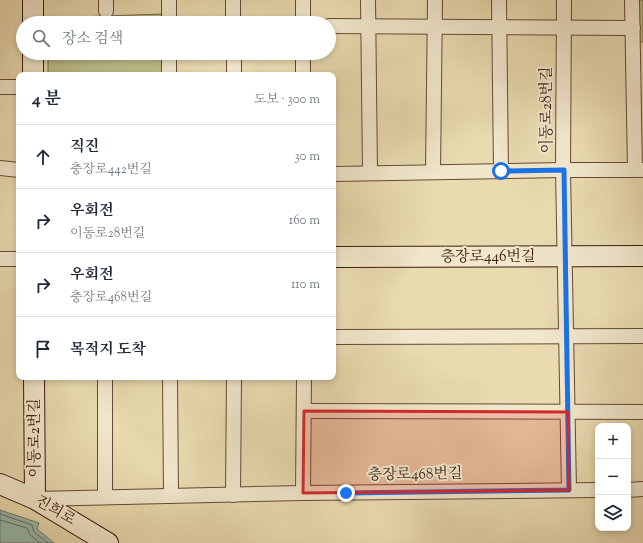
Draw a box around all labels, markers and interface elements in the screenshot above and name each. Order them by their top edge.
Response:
search box [16,16,336,60]
icon: search [30,27,52,49]
text: 장소 검색 [62,29,123,50]
street label: 이동로28번길 [537,67,558,153]
text: 4 분 [32,88,61,112]
text: 도보 · 300 m [254,91,320,109]
text: 직진 [70,137,99,158]
icon: ahead [32,146,54,168]
text: 30 m [294,148,320,166]
text: 충장로442번길 [70,161,152,179]
route start [492,162,510,180]
text: 우회전 [70,201,113,222]
icon: right [32,210,54,232]
text: 160 m [289,212,320,230]
text: 이동로28번길 [70,225,145,243]
street label: 충장로446번길 [441,247,535,268]
text: 우회전 [70,265,113,286]
icon: right [32,274,54,296]
text: 110 m [291,276,320,294]
text: 충장로468번길 [70,289,152,307]
icon: arrive [32,338,54,360]
text: 목적지 도착 [70,340,146,361]
street label: 이동로2번길 [25,398,46,478]
map controls [595,423,631,531]
button: + [595,423,631,459]
button: − [595,459,631,495]
street label: 충장로468번길 [367,464,463,486]
route end [337,484,355,502]
street label: 진희로 [31,491,80,531]
button: layers [595,495,631,531]

